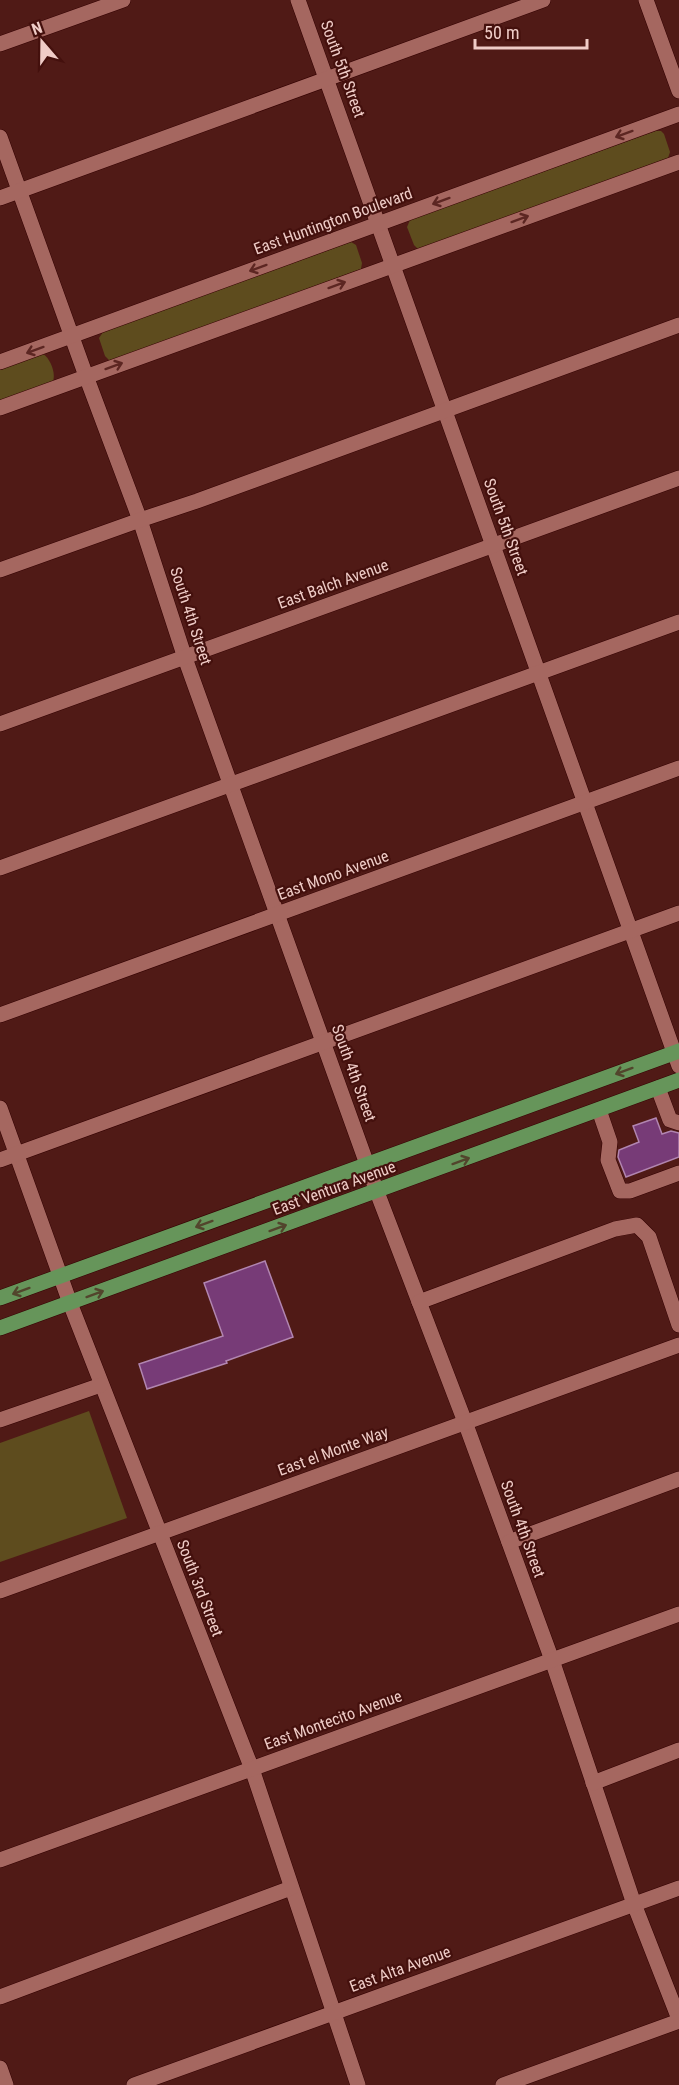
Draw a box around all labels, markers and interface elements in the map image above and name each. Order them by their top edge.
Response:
north arrow [12,12,72,72]
scale bar [475,12,588,50]
text: N [29,18,45,39]
street label: South 5th Street [317,18,369,120]
text: 50 m [484,22,519,43]
one-way arrow [615,130,634,141]
street label: East Huntington Boulevard [251,183,415,259]
one-way arrow [432,196,451,207]
one-way arrow [510,213,529,224]
one-way arrow [249,263,267,274]
one-way arrow [327,279,346,290]
one-way arrow [26,345,45,356]
one-way arrow [104,359,123,370]
street label: South 5th Street [480,476,532,578]
street label: East Balch Avenue [275,555,391,613]
street label: South 4th Street [166,565,216,668]
street label: East Mono Avenue [275,846,391,904]
street label: South 4th Street [328,1022,380,1124]
one-way arrow [615,1067,634,1078]
one-way arrow [451,1154,470,1165]
street label: East Ventura Avenue [270,1157,398,1219]
one-way arrow [195,1220,214,1231]
one-way arrow [268,1221,287,1232]
one-way arrow [12,1286,30,1297]
one-way arrow [85,1288,103,1299]
street label: East el Monte Way [275,1422,391,1480]
street label: South 4th Street [497,1478,549,1580]
street label: South 3rd Street [173,1537,227,1639]
street label: East Montecito Avenue [262,1686,404,1754]
street label: East Alta Avenue [347,1942,453,1996]

